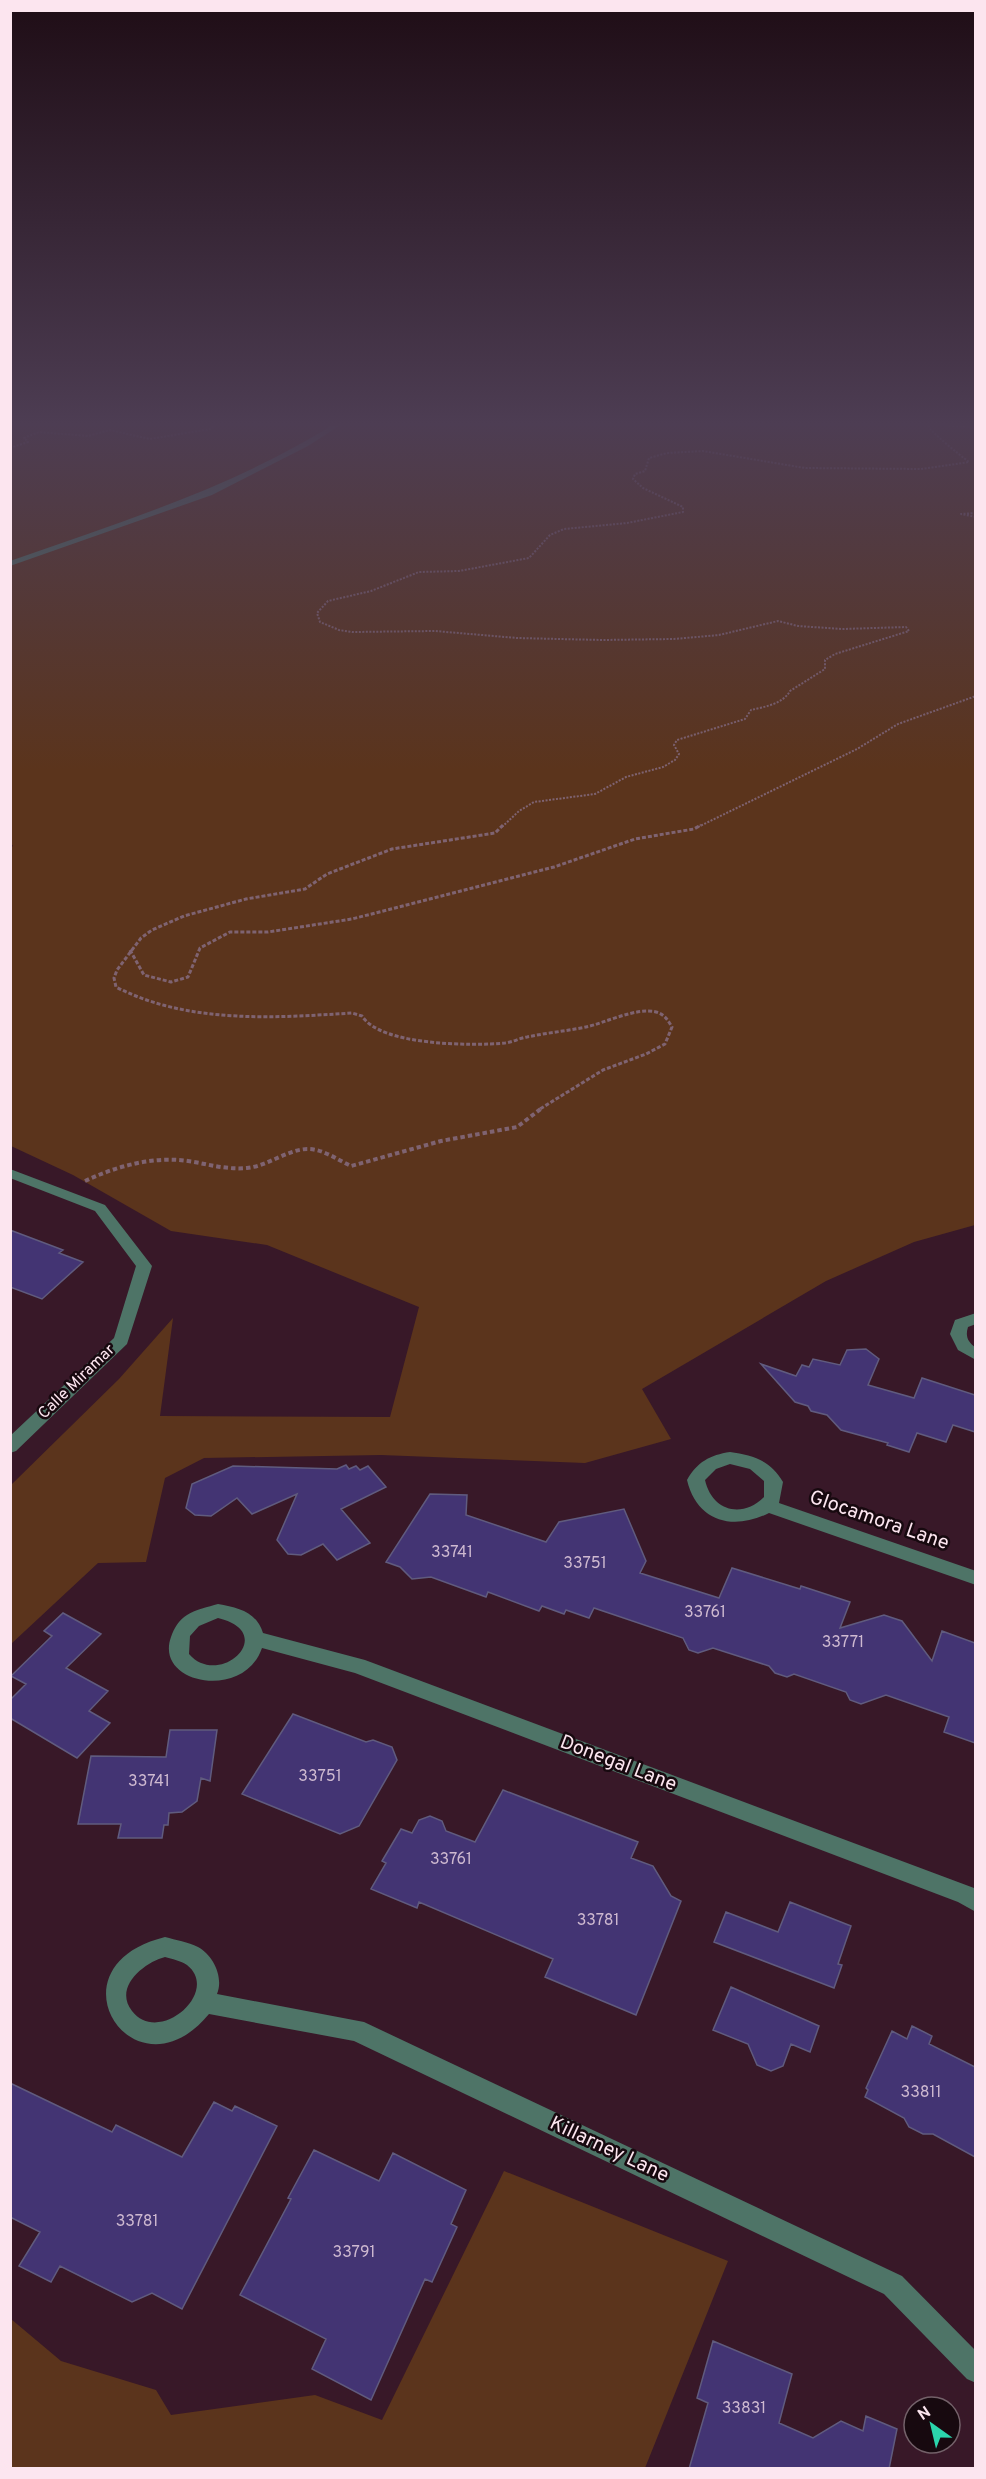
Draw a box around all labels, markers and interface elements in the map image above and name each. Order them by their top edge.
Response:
street label: Calle Miramar [34,1340,120,1424]
street label: Glocamora Lane [806,1485,952,1557]
house number: 33741 [431,1543,473,1563]
house number: 33751 [563,1554,607,1574]
house number: 33761 [684,1603,726,1623]
house number: 33771 [822,1633,864,1653]
street label: Donegal Lane [556,1730,680,1798]
house number: 33751 [298,1767,342,1787]
house number: 33741 [128,1772,170,1792]
house number: 33761 [430,1850,472,1870]
house number: 33781 [577,1911,619,1931]
house number: 33811 [901,2083,941,2103]
street label: Killarney Lane [545,2111,673,2189]
house number: 33781 [116,2212,158,2232]
house number: 33791 [333,2243,375,2263]
north arrow [902,2395,962,2455]
house number: 33831 [722,2399,766,2419]
text: N [914,2403,935,2426]

